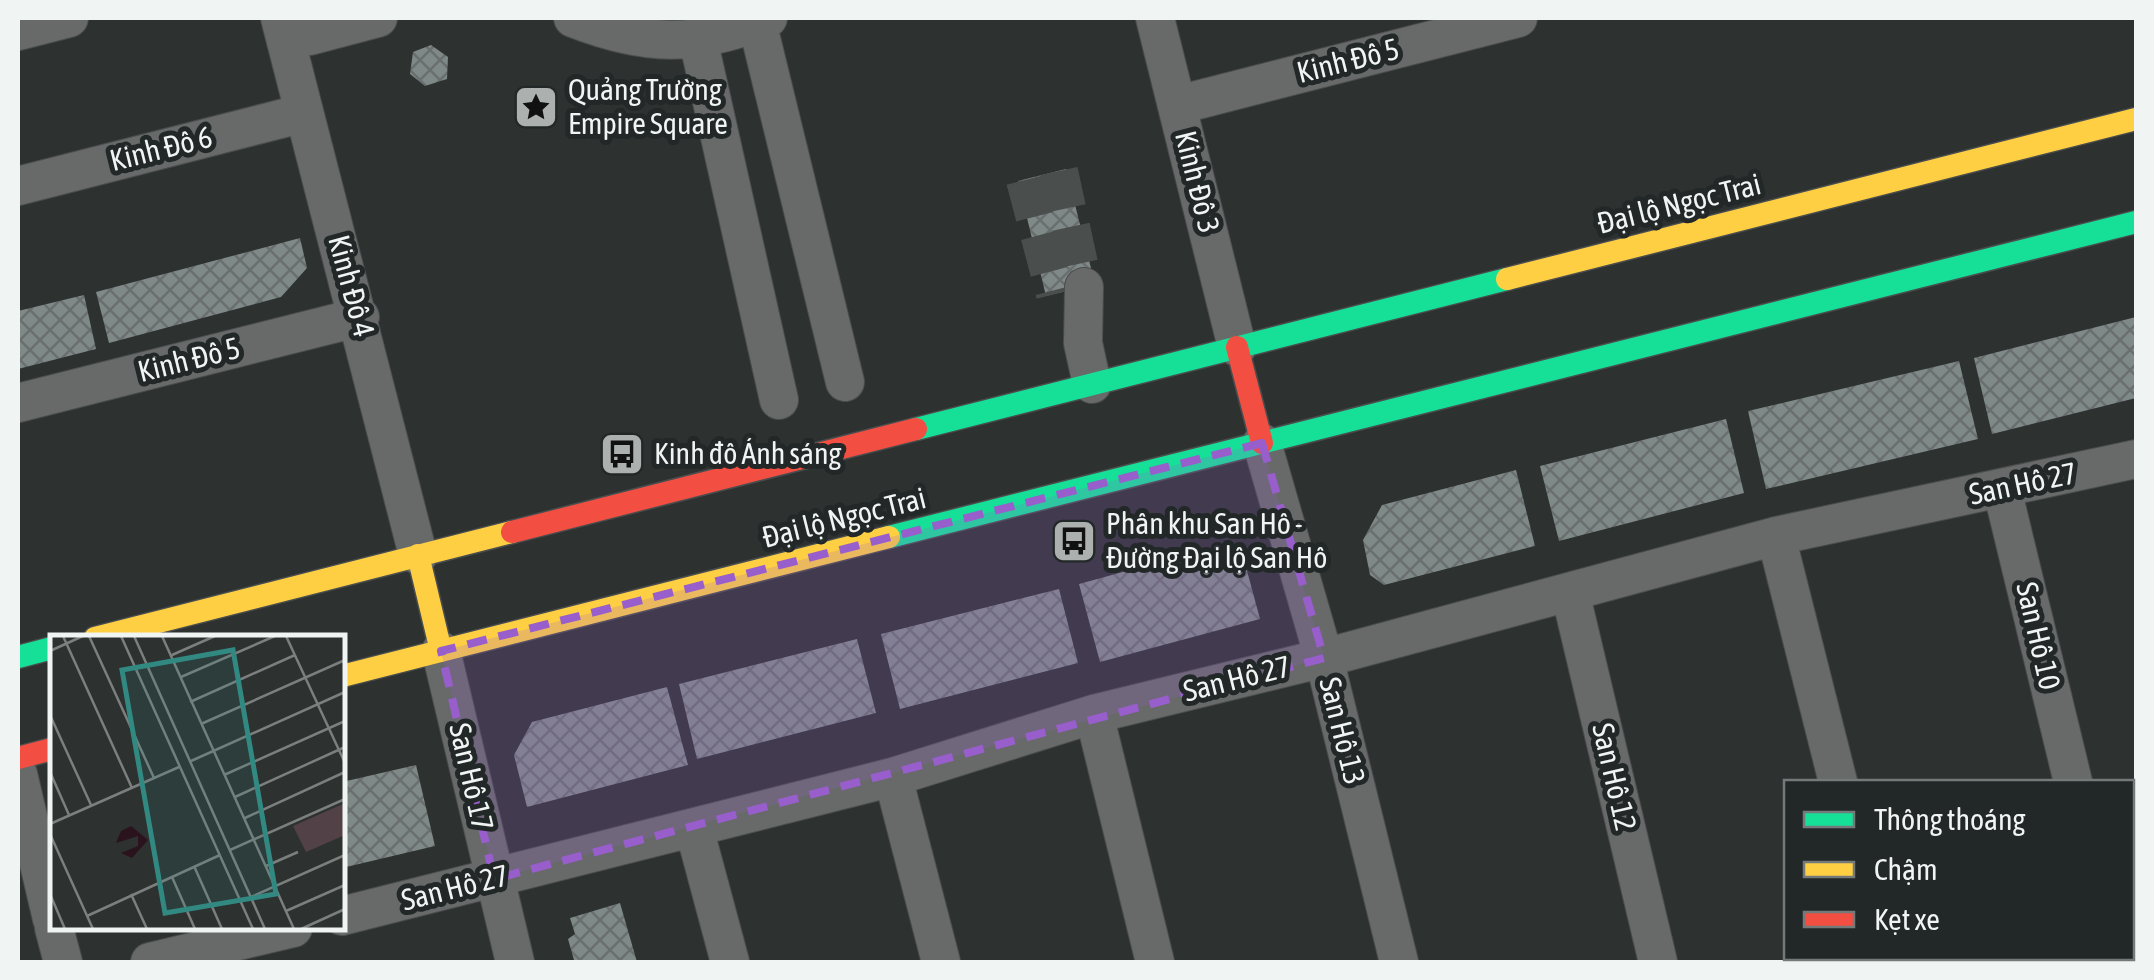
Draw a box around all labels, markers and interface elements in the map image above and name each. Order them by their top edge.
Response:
street label: Kinh Đô 5 [1293,31,1402,89]
place label: Quảng Trường Empire Square [568,72,728,140]
place icon: Quảng Trường Empire Square [513,84,559,130]
street label: Kinh Đô 6 [106,119,215,177]
street label: Kinh Đô 3 [1169,127,1227,236]
street label: Đại lộ Ngọc Trai [1593,166,1764,240]
street label: Kinh Đô 4 [322,231,382,340]
street label: Kinh Đô 5 [134,330,243,388]
bus stop icon: Kinh đô Ánh sáng [599,431,645,477]
place label: Kinh đô Ánh sáng [654,436,841,470]
street label: San Hô 27 [1966,455,2080,511]
street label: Đại lộ Ngọc Trai [758,480,929,554]
place label: Phân khu San Hô - Đường Đại lộ San Hô [1106,506,1327,574]
bus stop icon: Phân khu San Hô - Đường Đại lộ San Hô [1051,518,1097,564]
street label: San Hô 10 [2010,579,2068,693]
inset map [50,635,345,930]
street label: San Hô 27 [1180,648,1294,708]
street label: San Hô 13 [1313,674,1373,788]
street label: San Hô 17 [443,720,501,834]
street label: San Hô 12 [1586,720,1644,834]
legend [1784,780,2134,960]
text: Thông thoáng [1874,802,2026,836]
text: Chậm [1874,852,1938,886]
street label: San Hô 27 [398,857,512,917]
text: Kẹt xe [1874,902,1940,936]

